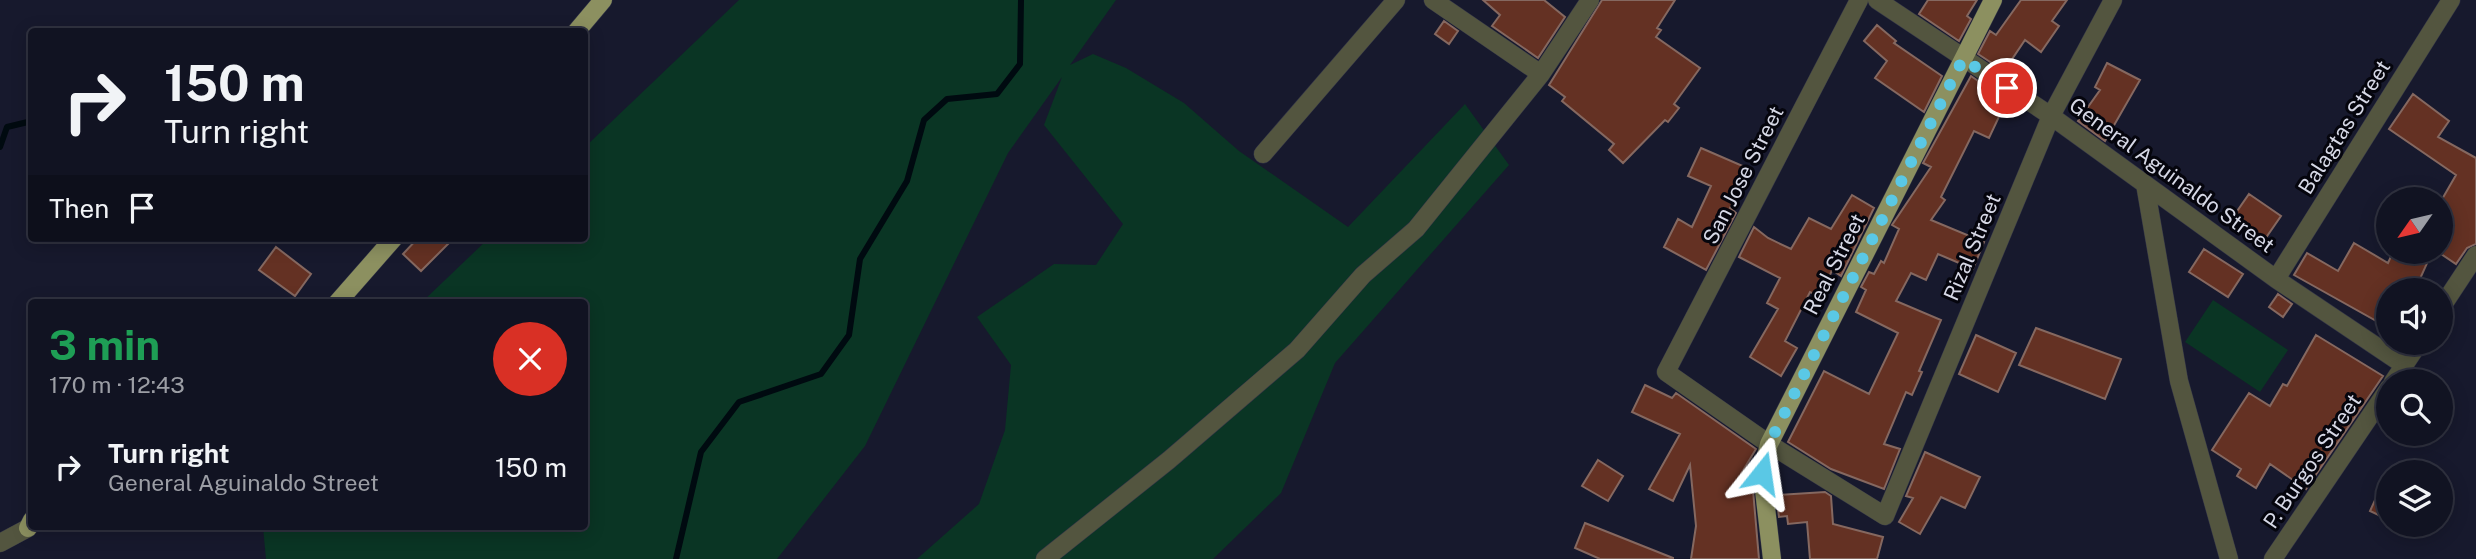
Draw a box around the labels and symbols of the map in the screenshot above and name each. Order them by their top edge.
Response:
street label: Balagtas Street [2293,55,2395,199]
pin [1977,58,2037,118]
street label: General Aguinaldo Street [2065,92,2279,258]
street label: San Jose Street [1697,102,1789,248]
north arrow [2376,187,2454,264]
street label: Rizal Street [1938,190,2006,304]
street label: Real Street [1798,209,1870,319]
street label: P. Burgos Street [2258,389,2366,533]
position arrow [1725,436,1799,510]

